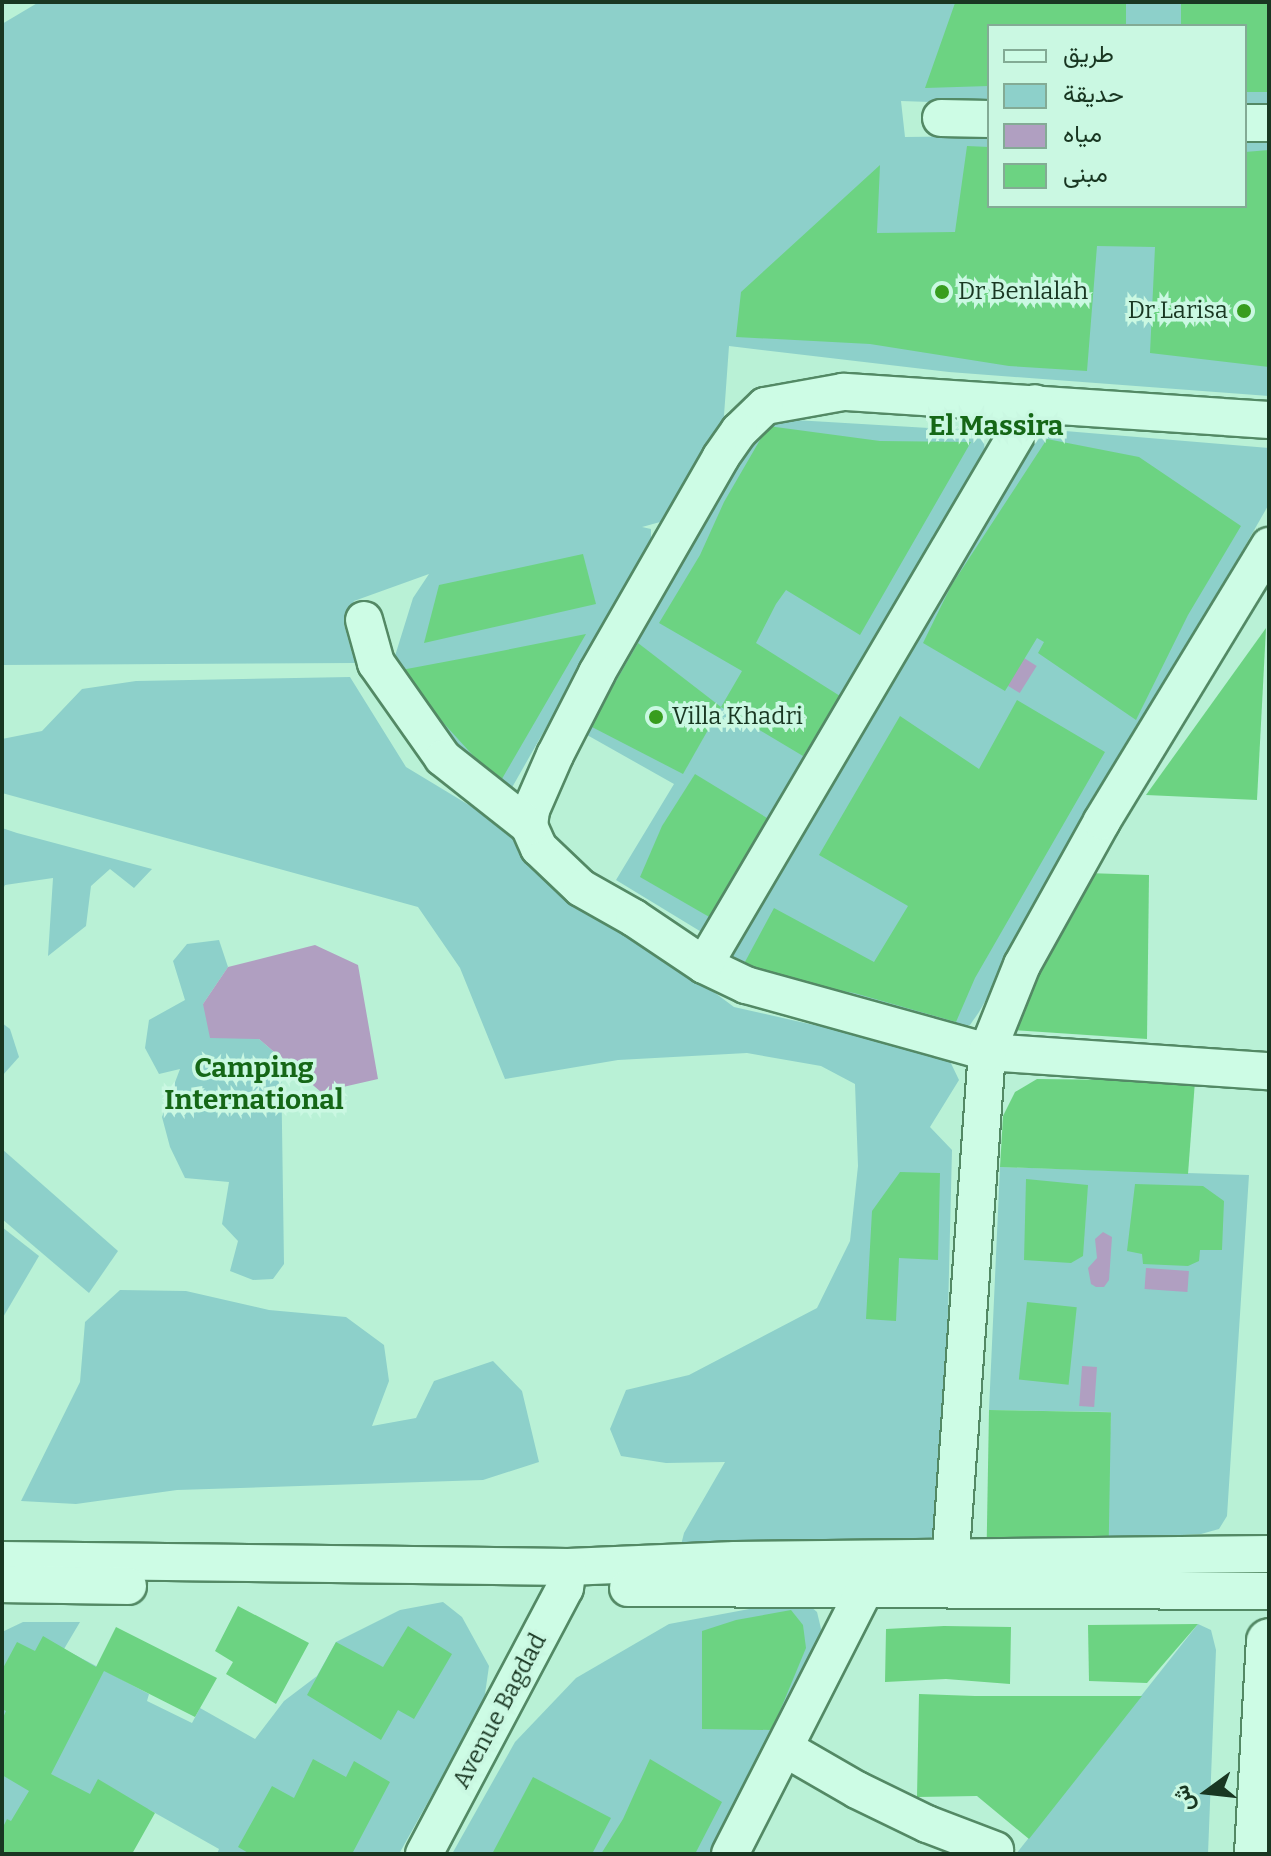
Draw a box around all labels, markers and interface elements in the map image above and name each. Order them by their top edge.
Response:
legend [987,24,1247,208]
text: طريق [1063,40,1114,68]
text: حديقة [1063,80,1124,108]
text: مياه [1063,120,1102,148]
text: مبنى [1063,160,1108,188]
place label: Dr Benlalah [958,278,1088,306]
marker: Dr Benlalah [933,283,951,301]
place label: Dr Larisa [1128,297,1228,325]
marker: Dr Larisa [1235,302,1253,320]
district label: El Massira [928,409,1064,443]
place label: Villa Khadri [672,703,803,731]
marker: Villa Khadri [647,708,665,726]
district label: Camping International [164,1051,344,1117]
street label: Avenue Bagdad [447,1628,553,1794]
north arrow [1167,1752,1247,1832]
text: ش [1167,1782,1200,1815]

